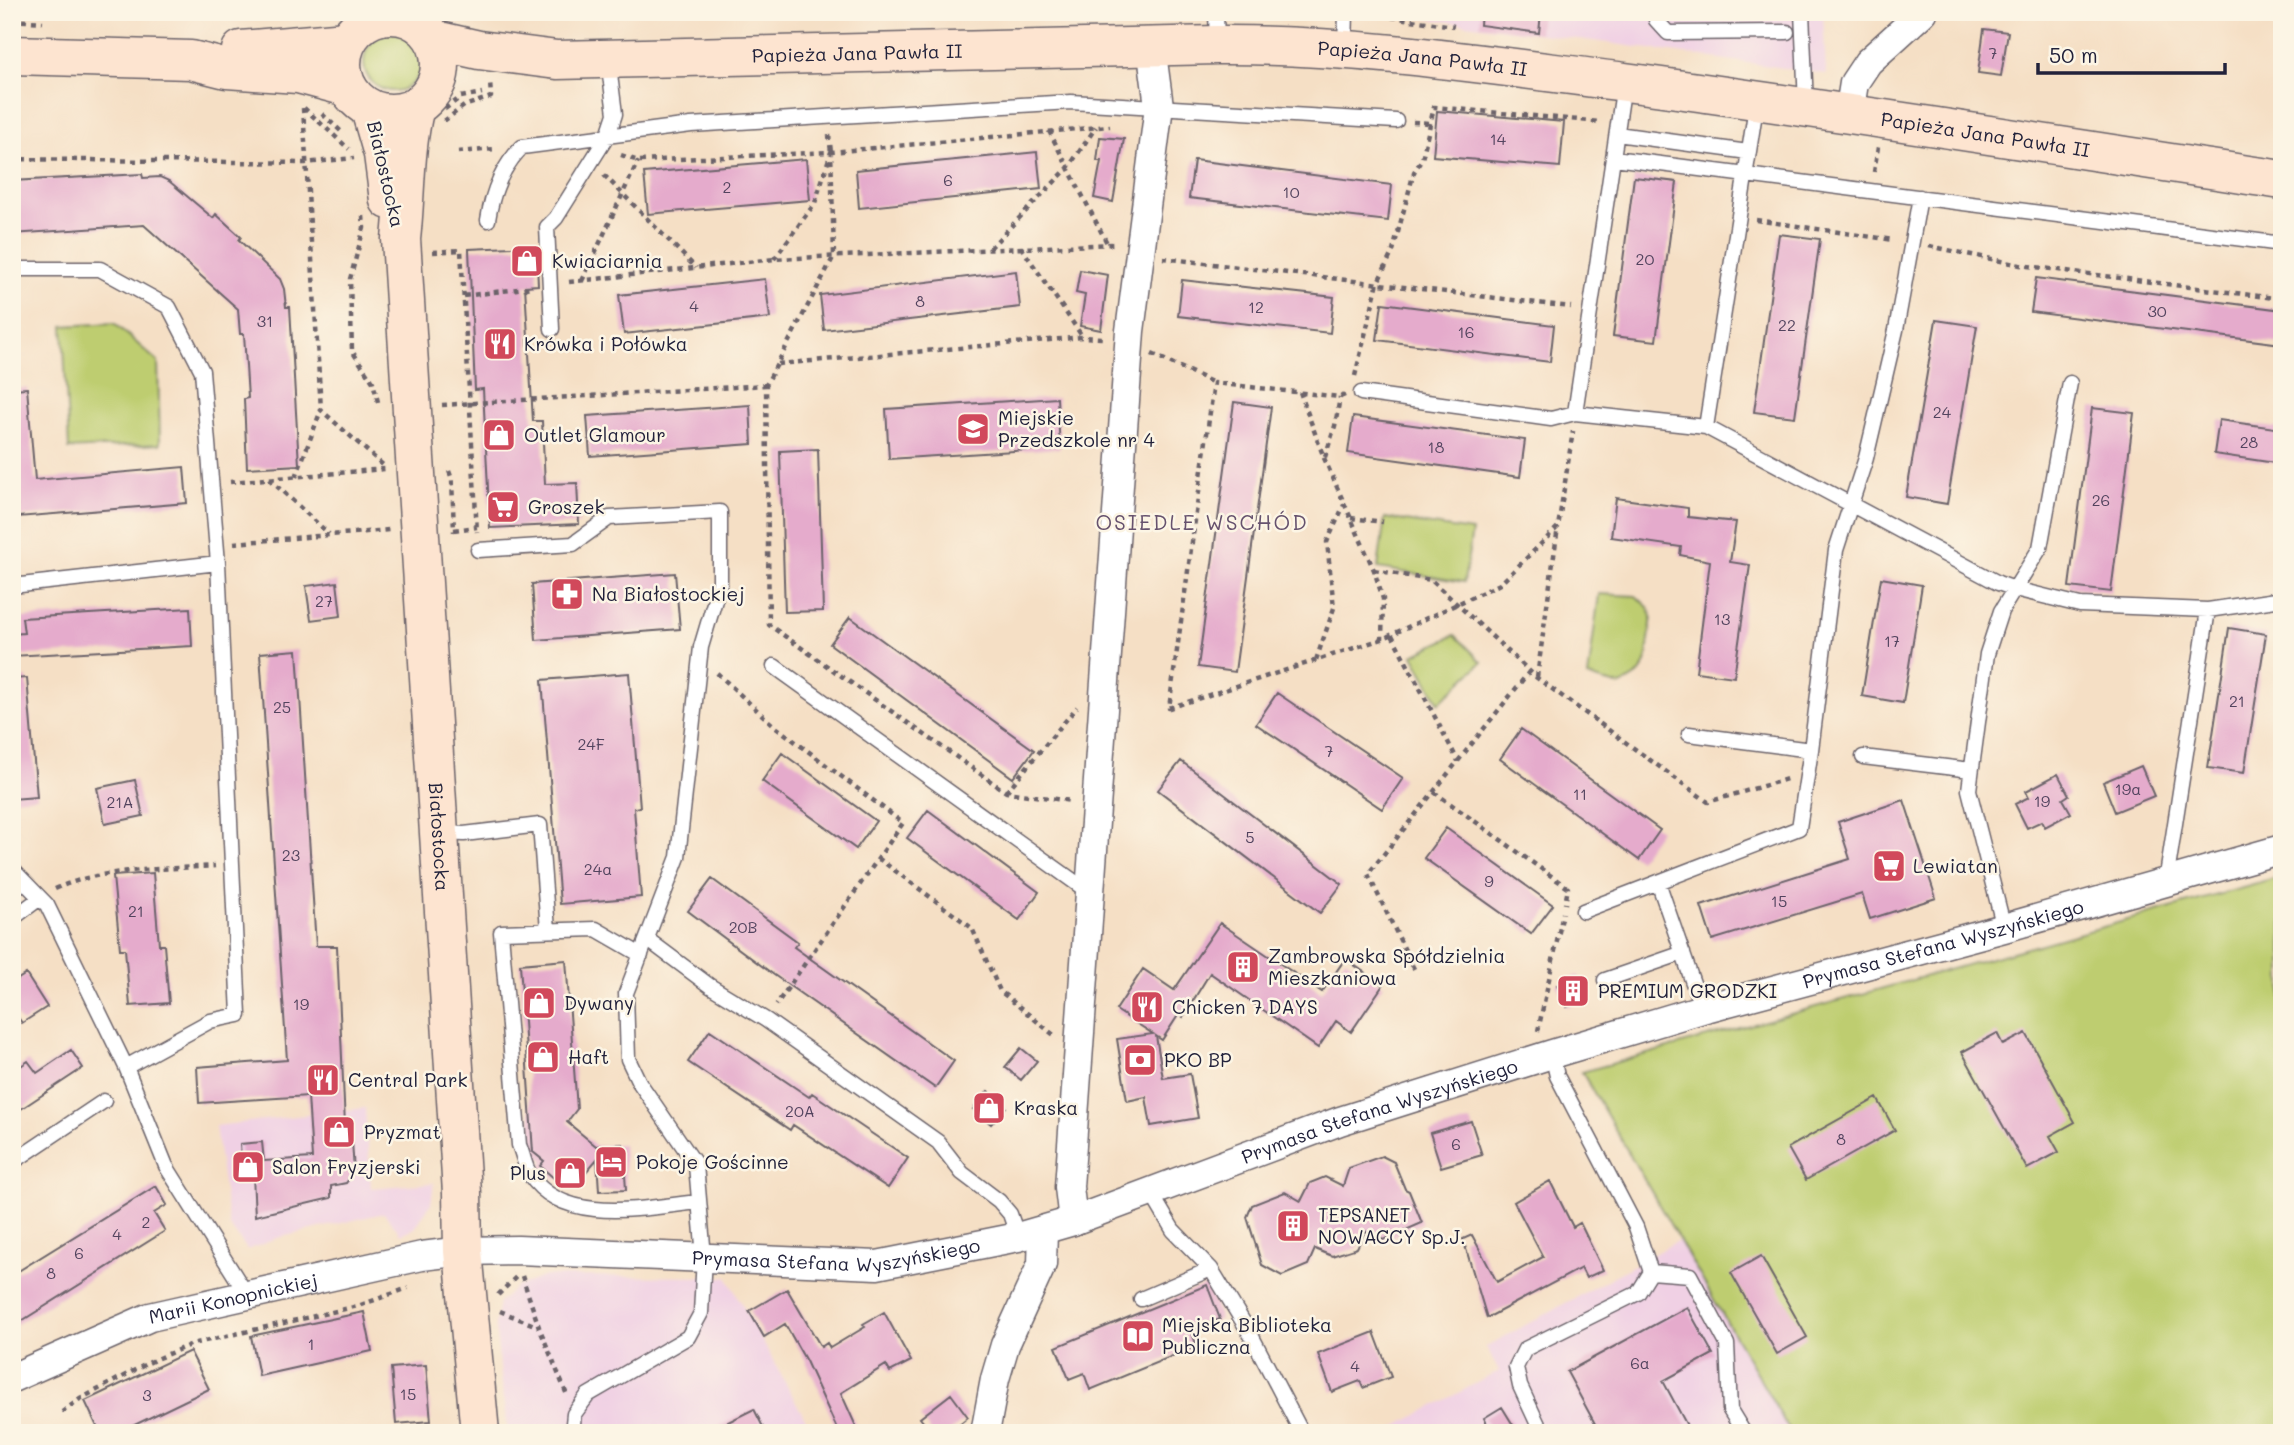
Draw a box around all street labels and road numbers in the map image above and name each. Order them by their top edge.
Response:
street label: Papieża Jana Pawła II [1317,35,1529,81]
street label: Papieża Jana Pawła II [752,38,963,68]
street label: Papieża Jana Pawła II [1879,106,2091,162]
street label: Białostocka [362,118,411,230]
street label: Białostocka [424,782,456,892]
street label: Prymasa Stefana Wyszyńskiego [1800,893,2086,993]
street label: Prymasa Stefana Wyszyńskiego [1238,1053,1521,1169]
street label: Prymasa Stefana Wyszyńskiego [691,1232,982,1278]
street label: Marii Konopnickiej [146,1267,320,1329]

